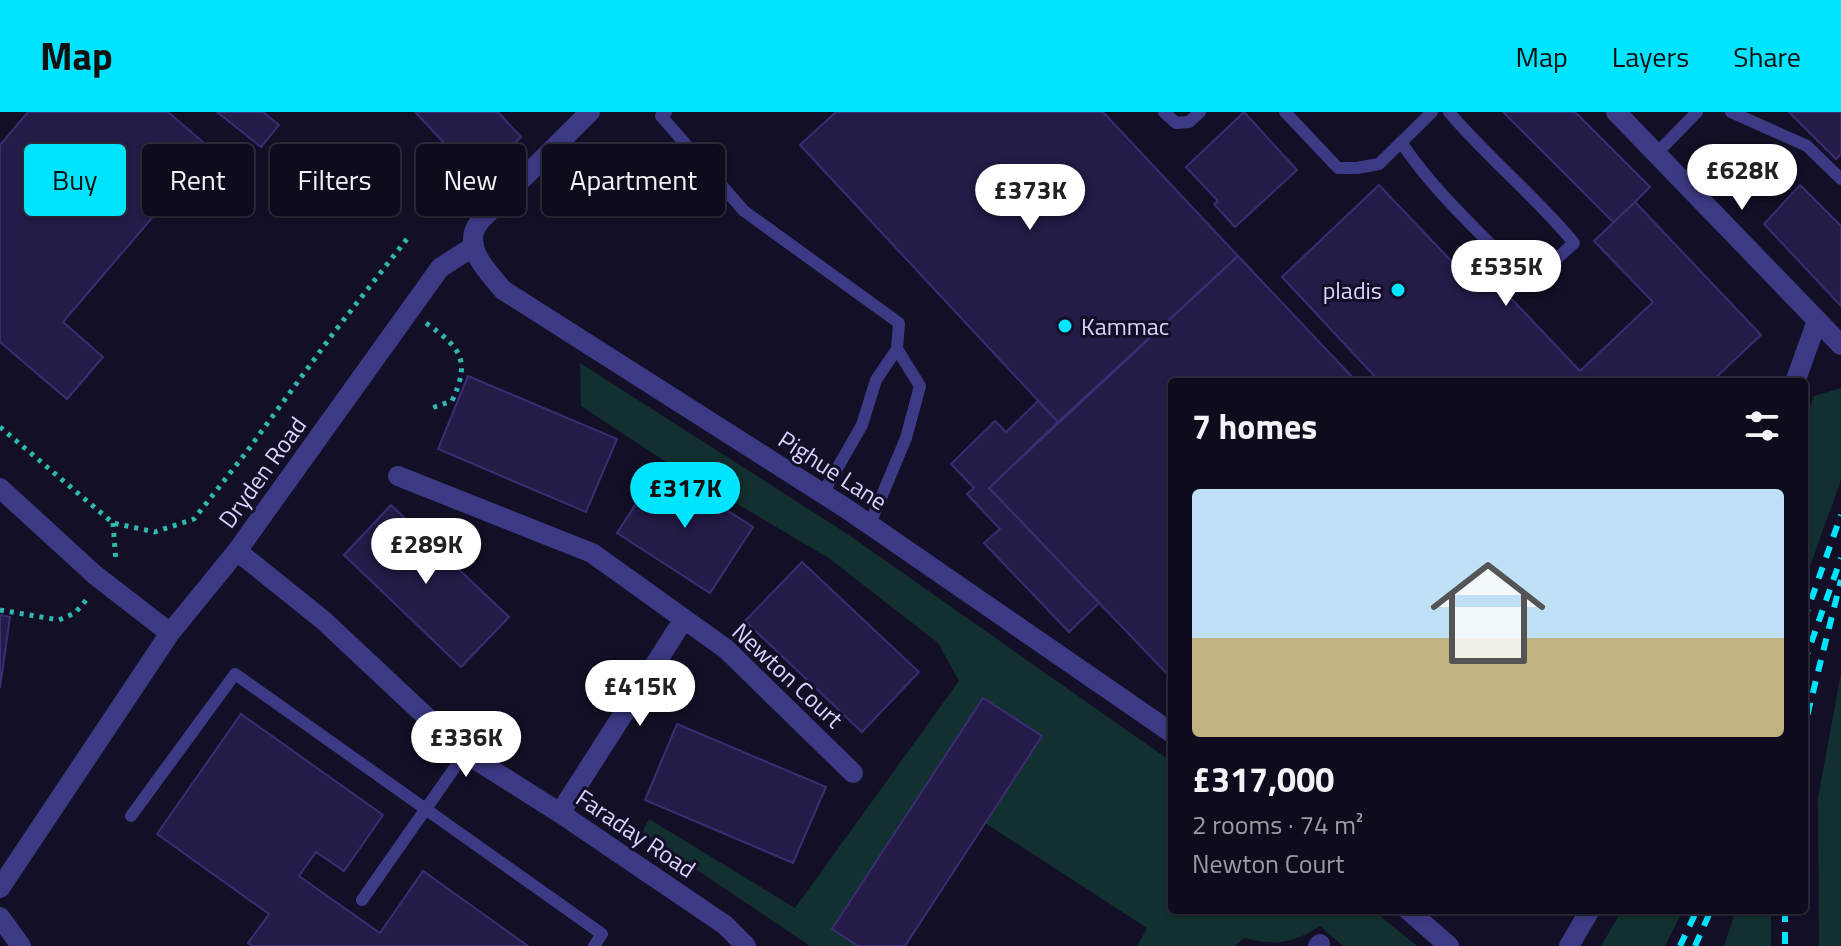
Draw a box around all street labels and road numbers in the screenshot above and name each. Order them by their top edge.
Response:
street label: Dryden Road [209,409,315,535]
street label: Pighue Lane [771,421,895,519]
street label: Newton Court [724,614,852,737]
street label: Faraday Road [569,780,703,886]

